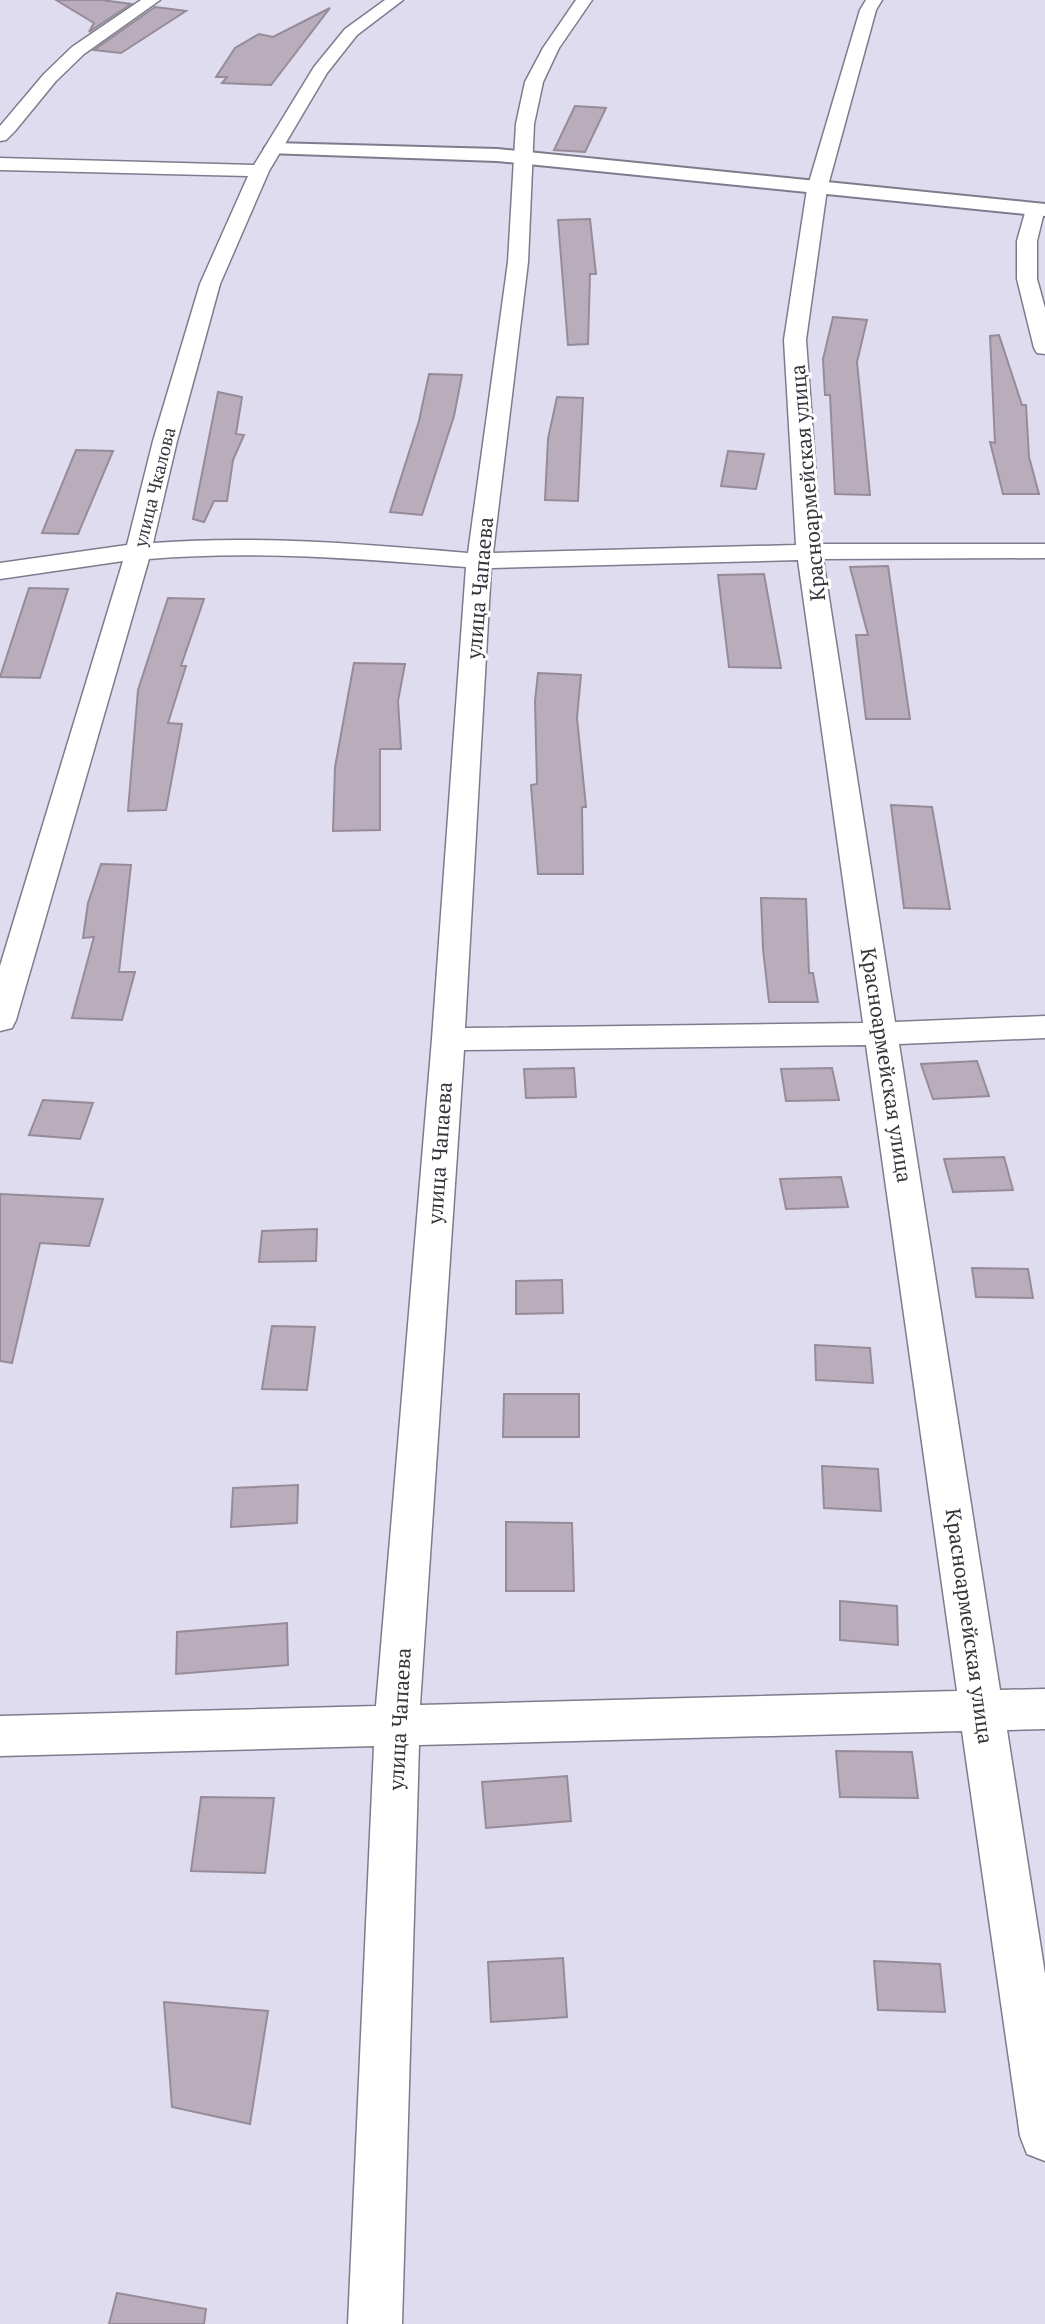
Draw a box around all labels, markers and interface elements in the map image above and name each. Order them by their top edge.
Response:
street label: Красноармейская улица [783,363,831,603]
street label: улица Чкалова [127,425,180,550]
street label: улица Чапаева [459,515,499,661]
street label: Красноармейская улица [855,946,919,1185]
street label: улица Чапаева [420,1080,458,1226]
street label: Красноармейская улица [940,1506,1000,1746]
street label: улица Чапаева [381,1647,417,1792]

